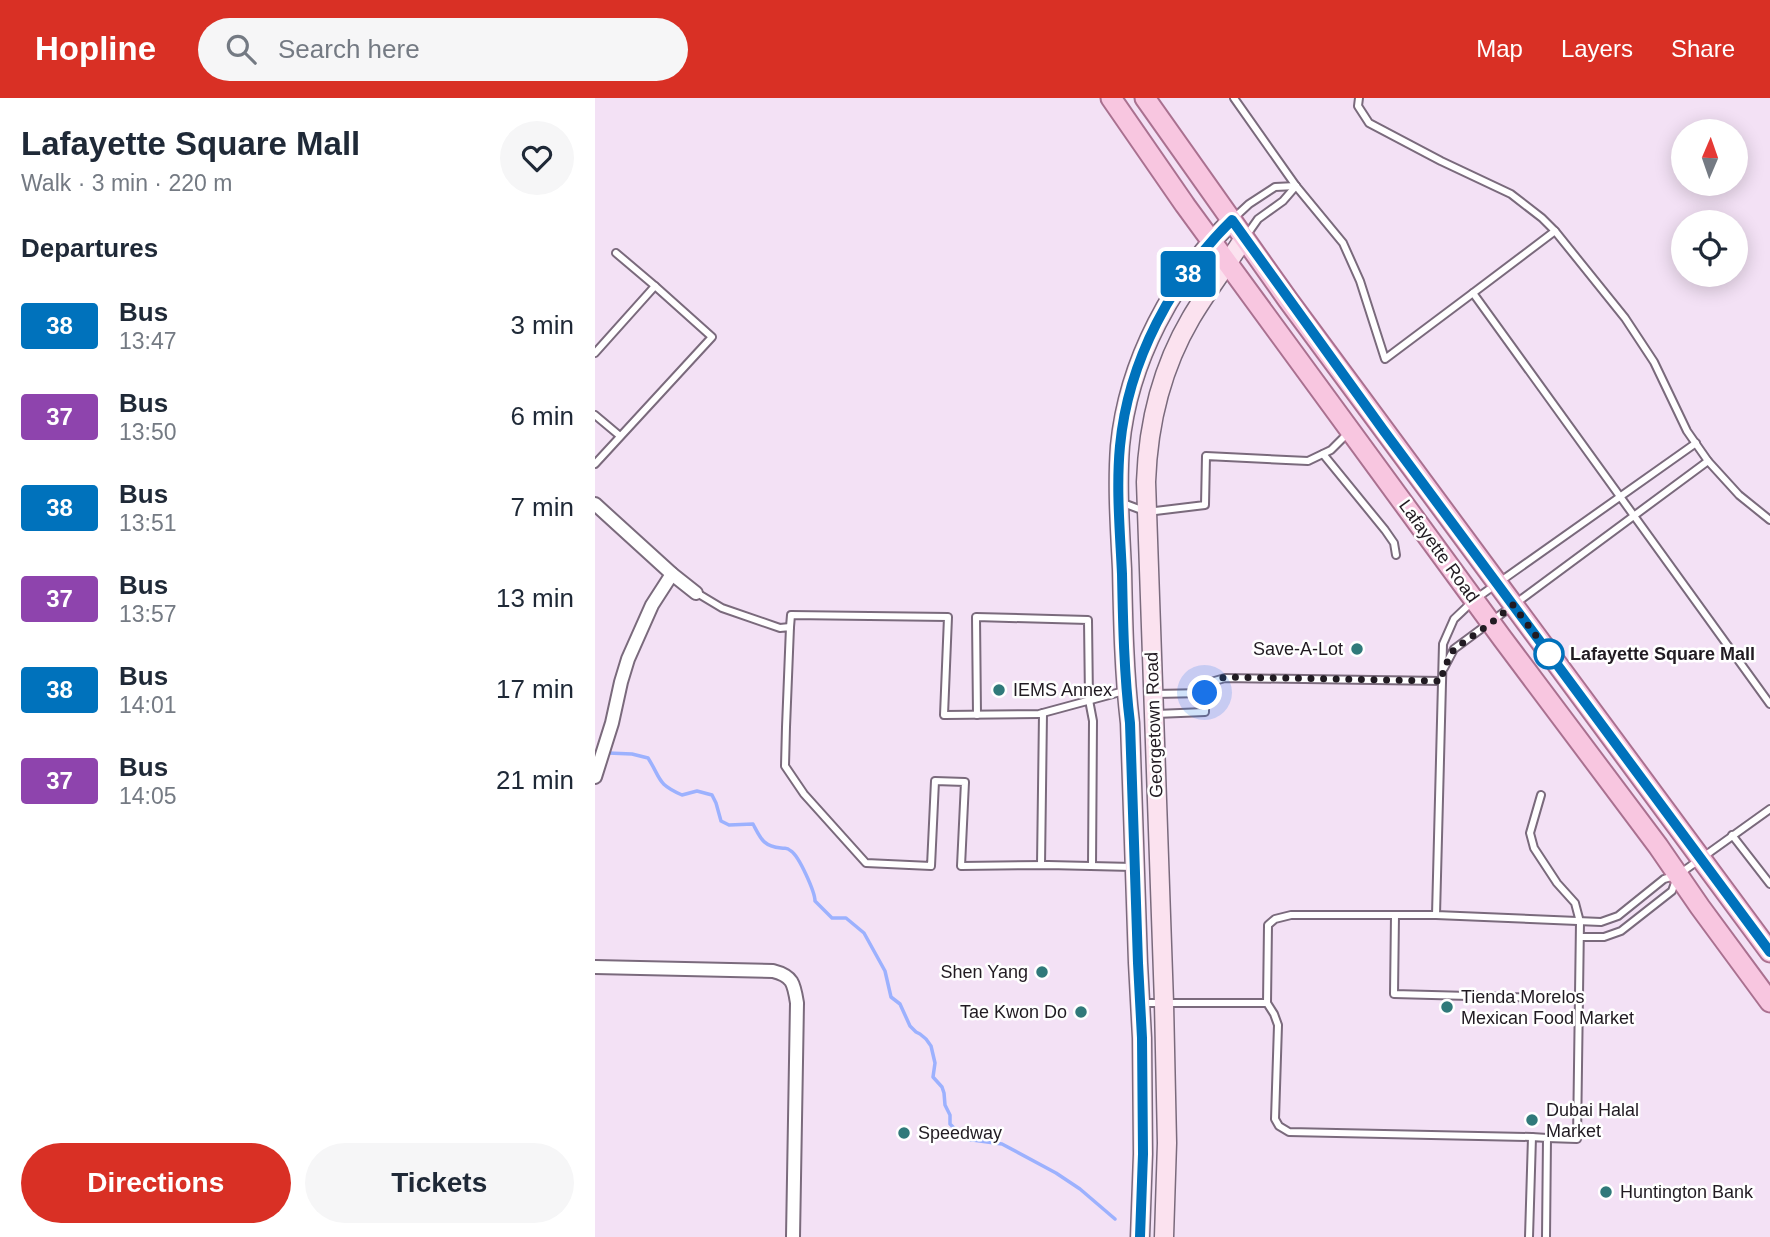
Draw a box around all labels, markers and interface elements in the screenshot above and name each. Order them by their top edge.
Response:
search box [198,18,688,81]
text: Hopline [35,30,156,67]
icon: search [222,30,260,68]
text: Search here [278,34,420,64]
text: Map [1476,35,1523,62]
text: Layers [1561,35,1633,62]
text: Share [1671,35,1735,62]
north arrow [1671,119,1748,196]
map controls [1671,119,1748,287]
button: heart [500,121,574,195]
text: Lafayette Square Mall [21,125,360,162]
text: Walk · 3 min · 220 m [21,170,232,196]
button: locate [1671,210,1748,287]
text: Departures [21,233,158,263]
line badge: 38 [1157,251,1219,297]
text: 38 [1175,260,1201,287]
text: Bus [119,297,168,327]
text: 3 min [510,310,574,340]
text: 38 [46,312,73,339]
text: 13:47 [119,328,177,354]
text: Bus [119,388,168,418]
text: 6 min [510,401,574,431]
text: 37 [46,403,73,430]
text: 13:50 [119,419,177,445]
text: Bus [119,479,168,509]
text: 7 min [510,492,574,522]
text: 38 [46,494,73,521]
street label: Lafayette Road [1395,496,1483,606]
text: 13:51 [119,510,177,536]
text: Bus [119,570,168,600]
text: 13 min [496,583,574,613]
text: 37 [46,585,73,612]
text: 13:57 [119,601,177,627]
place label: Save-A-Lot [1253,639,1343,659]
marker: Lafayette Square Mall [1534,639,1564,669]
marker: Save-A-Lot [1349,641,1365,657]
place label: Lafayette Square Mall [1570,644,1755,664]
street label: Georgetown Road [1141,652,1167,798]
text: Bus [119,661,168,691]
text: 17 min [496,674,574,704]
your location [1187,675,1222,710]
text: 38 [46,676,73,703]
place label: IEMS Annex [1013,680,1112,700]
marker: IEMS Annex [991,682,1007,698]
text: 14:01 [119,692,177,718]
text: Bus [119,752,168,782]
text: 21 min [496,765,574,795]
text: 37 [46,767,73,794]
text: 14:05 [119,783,177,809]
place label: Shen Yang [941,962,1028,982]
marker: Shen Yang [1034,964,1050,980]
place label: Tienda Morelos Mexican Food Market [1461,987,1634,1028]
marker: Tienda Morelos Mexican Food Market [1439,999,1455,1015]
place label: Tae Kwon Do [960,1002,1067,1022]
marker: Tae Kwon Do [1073,1004,1089,1020]
place label: Dubai Halal Market [1546,1100,1639,1141]
marker: Dubai Halal Market [1524,1112,1540,1128]
place label: Speedway [918,1123,1002,1143]
marker: Speedway [896,1125,912,1141]
button: Directions [21,1143,291,1223]
button: Tickets [305,1143,574,1223]
place label: Huntington Bank [1620,1182,1754,1202]
marker: Huntington Bank [1598,1184,1614,1200]

